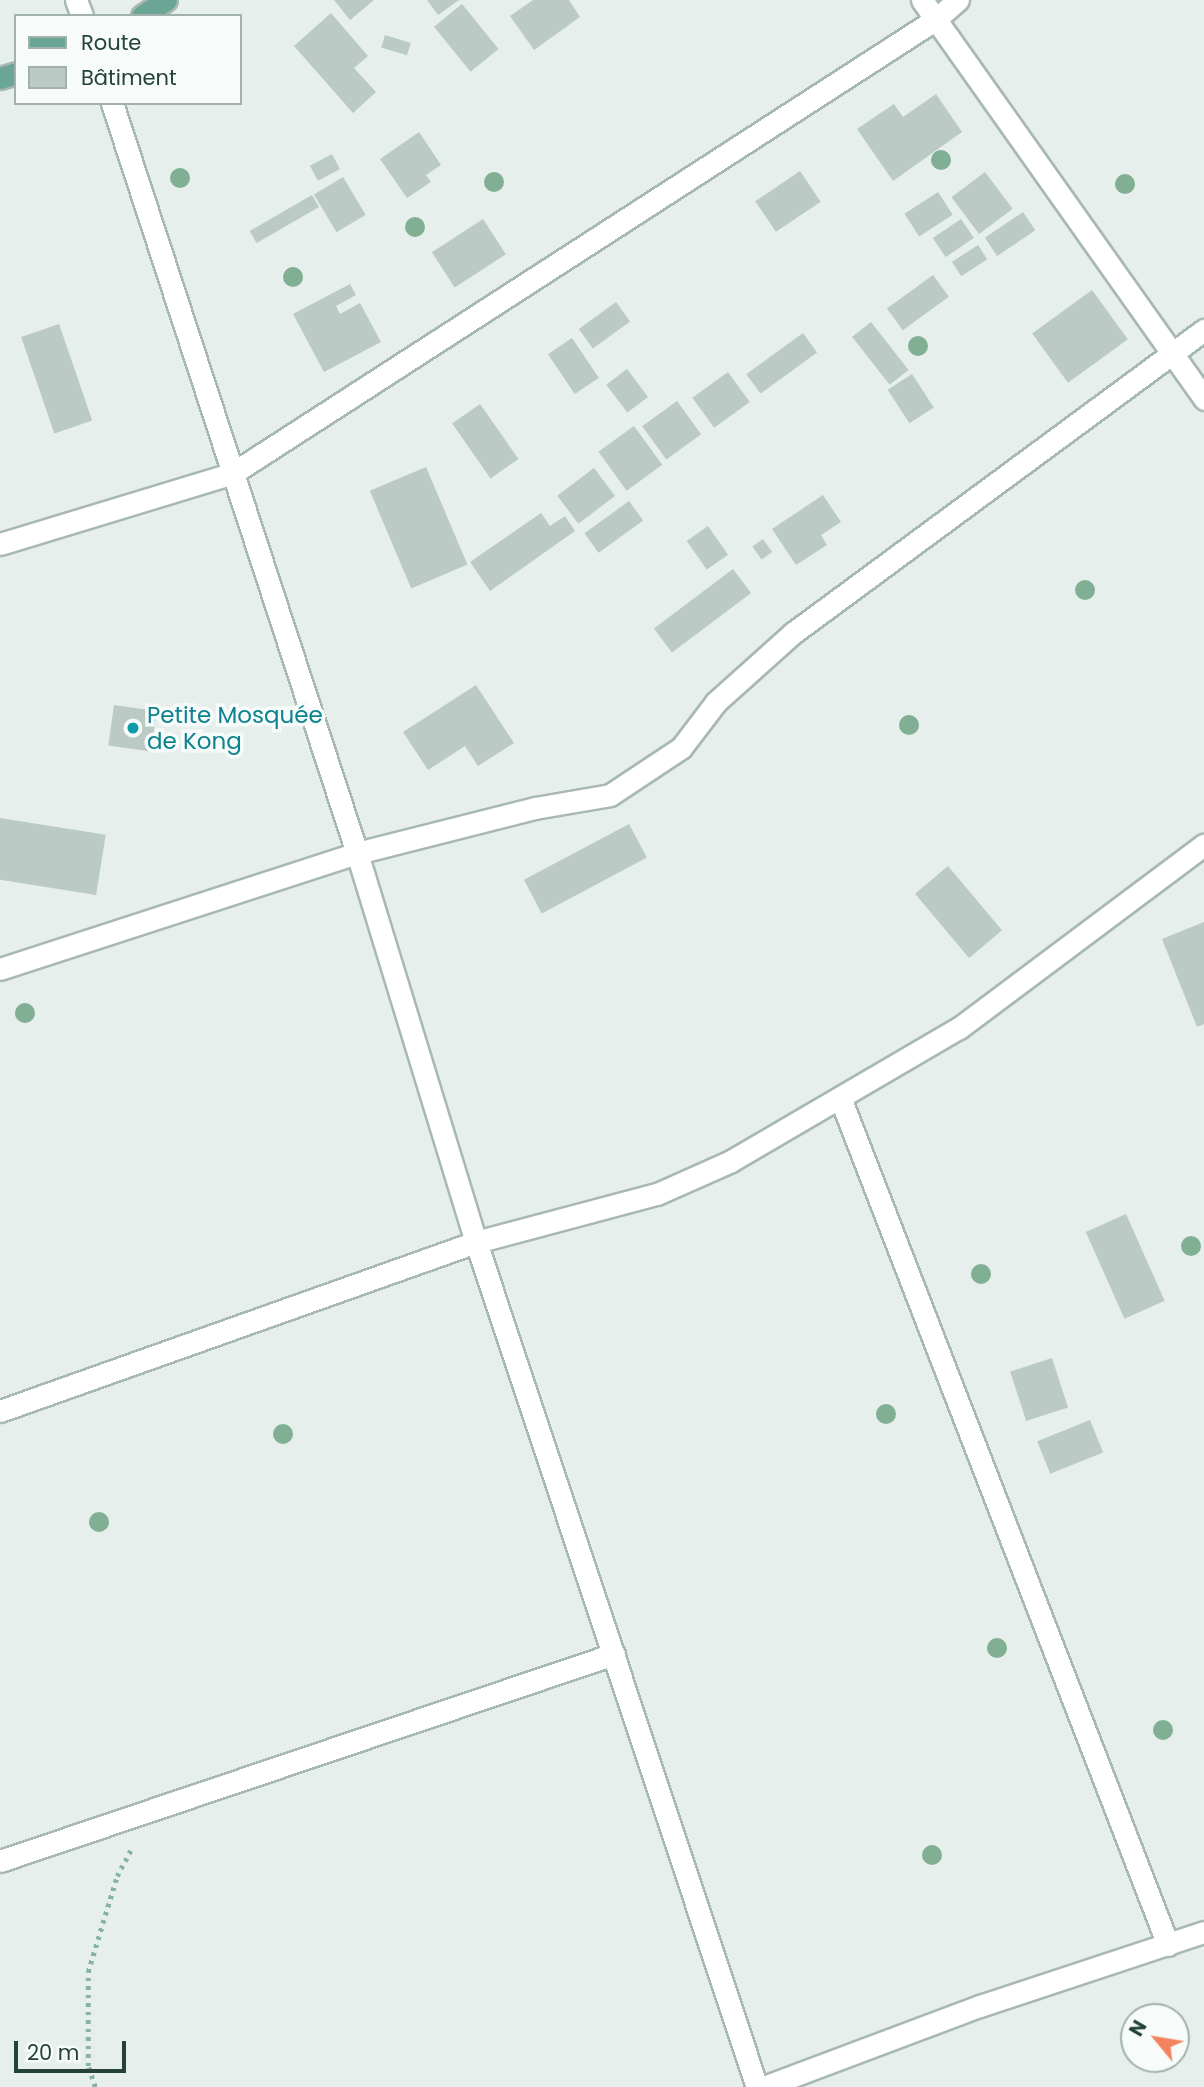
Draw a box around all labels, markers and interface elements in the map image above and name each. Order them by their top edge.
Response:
legend [14,14,242,105]
text: Route [81,28,141,57]
text: Bâtiment [81,63,177,92]
place label: Petite Mosquée de Kong [147,701,323,755]
marker: Petite Mosquée de Kong [125,720,141,736]
north arrow [1120,2003,1190,2073]
text: N [1123,2015,1153,2041]
scale bar [18,2028,130,2072]
text: 20 m [27,2038,80,2067]

